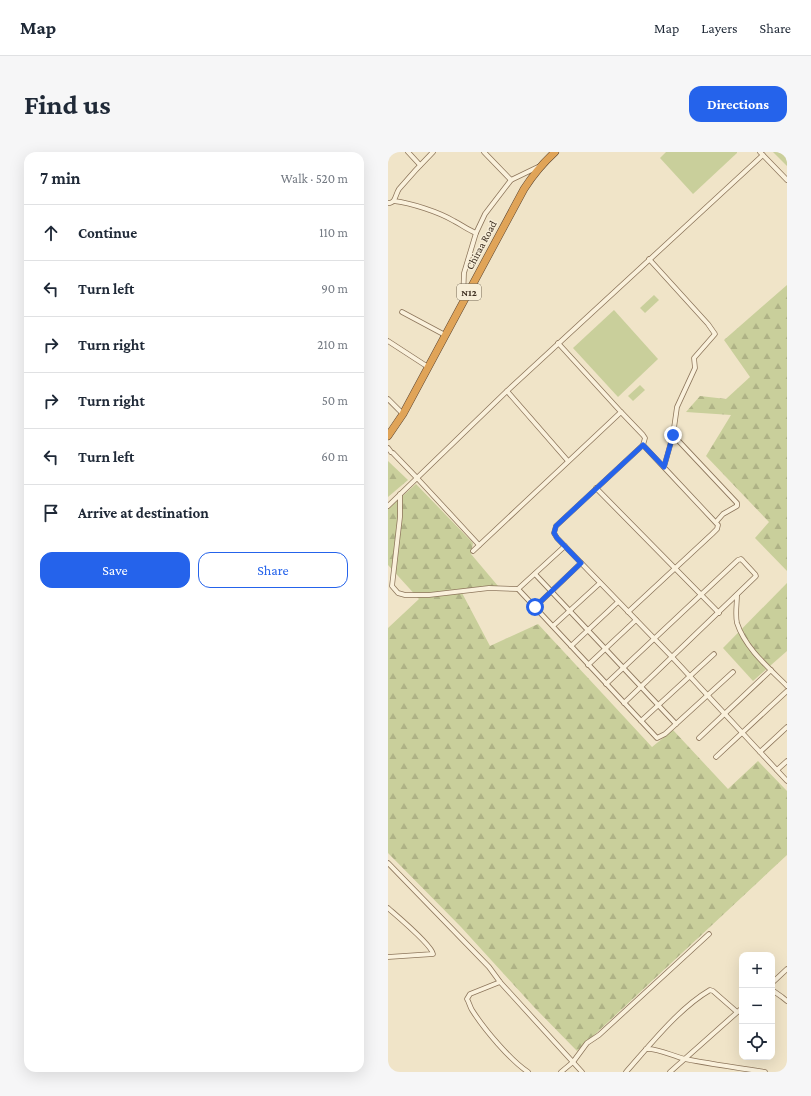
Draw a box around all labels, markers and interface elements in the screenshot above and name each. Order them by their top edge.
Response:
text: Map [20,17,56,38]
text: Map [654,20,679,36]
text: Layers [701,20,738,36]
text: Share [760,20,791,36]
button: Directions [689,86,787,122]
text: Find us [24,89,111,120]
text: 7 min [40,169,81,188]
text: Walk · 520 m [281,171,348,186]
street label: Chiraa Road [463,218,499,271]
icon: ahead [40,222,62,244]
text: Continue [78,225,137,241]
text: 110 m [319,225,348,240]
icon: left [40,278,62,300]
text: Turn left [78,281,134,297]
text: 90 m [321,281,348,296]
road number: N12 [457,284,481,300]
icon: right [40,334,62,356]
text: Turn right [78,337,145,353]
text: 210 m [317,337,348,352]
icon: right [40,390,62,412]
text: Turn right [78,393,145,409]
text: 50 m [322,393,348,408]
route end [664,426,682,444]
icon: left [40,446,62,468]
text: Turn left [78,449,134,465]
text: 60 m [321,449,348,464]
icon: arrive [40,502,62,524]
text: Arrive at destination [78,505,209,521]
button: Save [40,552,190,588]
button: Share [198,552,348,588]
route start [526,598,544,616]
map controls [739,952,775,1060]
button: + [739,952,775,988]
button: − [739,988,775,1024]
button: locate [739,1024,775,1060]

